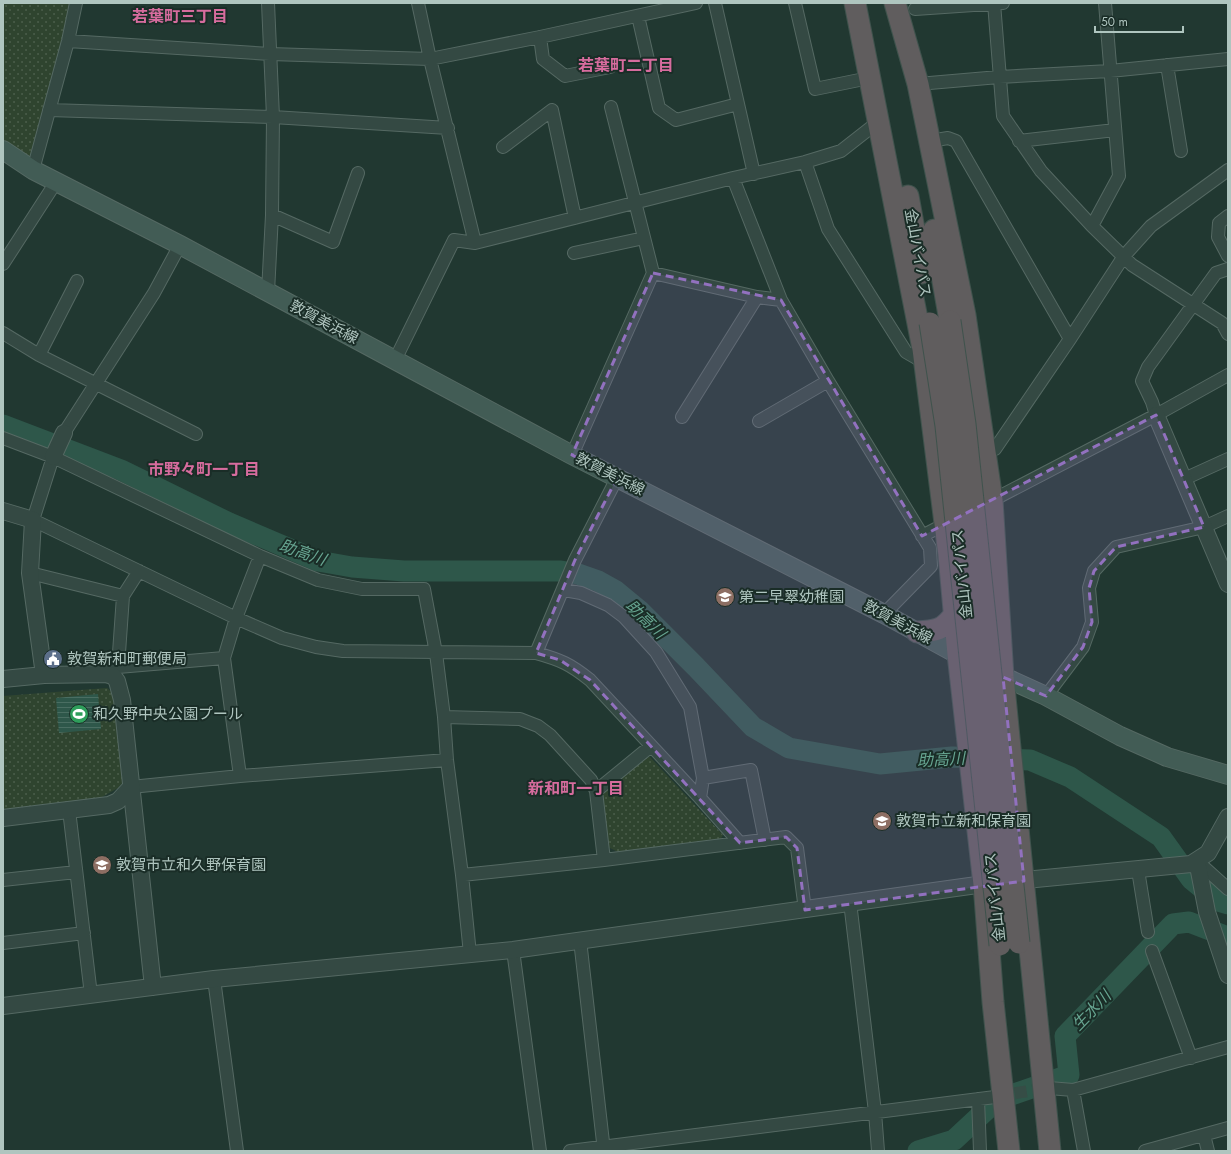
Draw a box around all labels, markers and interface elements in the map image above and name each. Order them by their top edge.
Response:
district label: 若葉町三丁目 [132,5,228,28]
scale bar [1095,8,1183,34]
text: 50 m [1101,13,1128,31]
district label: 若葉町二丁目 [578,54,674,77]
street label: 金山バイパス [899,207,937,299]
street label: 敦賀美浜線 [286,295,362,349]
street label: 敦賀美浜線 [572,447,648,501]
district label: 市野々町一丁目 [148,458,260,481]
street label: 金山バイパス [946,528,978,620]
water label: 助高川 [276,534,331,572]
school or university icon: 第二早翠幼稚園 [714,586,736,608]
place label: 第二早翠幼稚園 [739,586,844,608]
water label: 助高川 [620,594,672,646]
street label: 敦賀美浜線 [860,595,936,649]
public building icon: 敦賀新和町郵便局 [42,648,64,670]
place label: 敦賀新和町郵便局 [67,648,187,670]
sports icon: 和久野中央公園プール [68,703,90,725]
place label: 和久野中央公園プール [93,703,243,725]
water label: 助高川 [916,747,968,772]
district label: 新和町一丁目 [528,777,624,800]
school or university icon: 敦賀市立新和保育園 [871,810,893,832]
place label: 敦賀市立新和保育園 [896,810,1031,832]
street label: 金山バイパス [979,851,1011,943]
school or university icon: 敦賀市立和久野保育園 [91,854,113,876]
place label: 敦賀市立和久野保育園 [116,854,266,876]
water label: 生水川 [1066,984,1118,1036]

